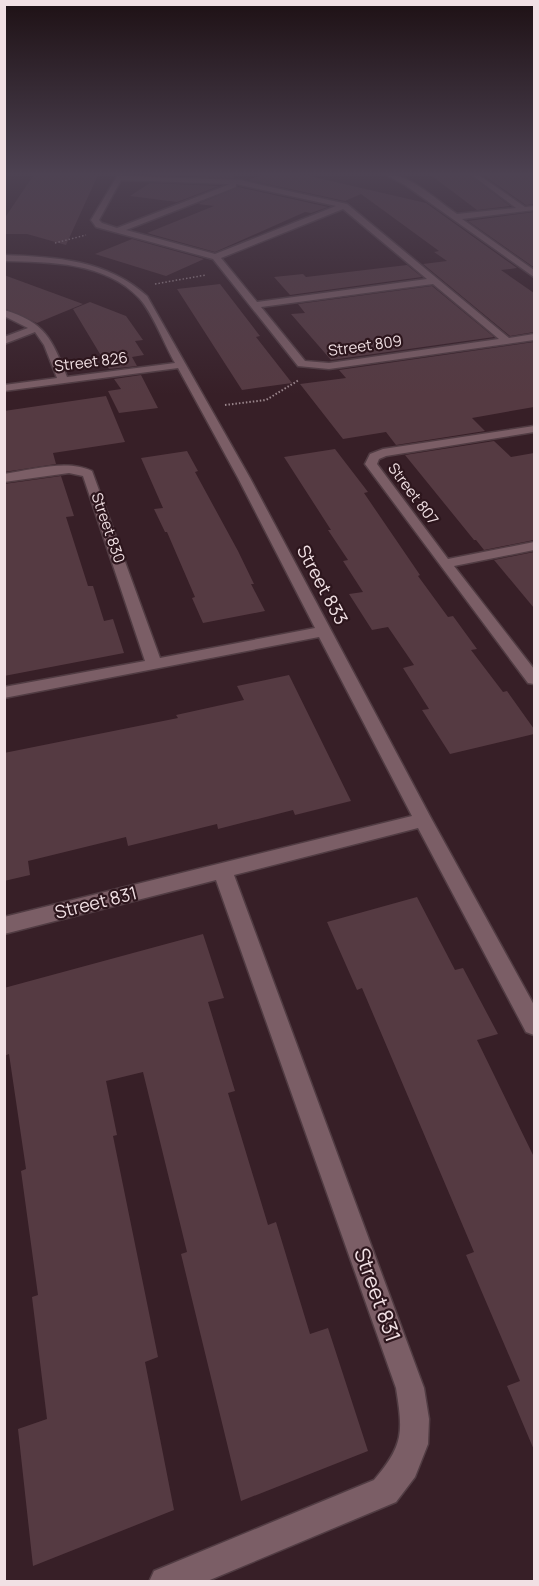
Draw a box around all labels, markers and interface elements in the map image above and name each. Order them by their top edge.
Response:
street label: Street 809 [327,330,403,361]
street label: Street 826 [53,347,129,376]
street label: Street 807 [383,458,444,529]
street label: Street 830 [87,490,130,566]
street label: Street 833 [292,541,354,628]
street label: Street 831 [52,880,139,924]
street label: Street 831 [348,1244,408,1345]

